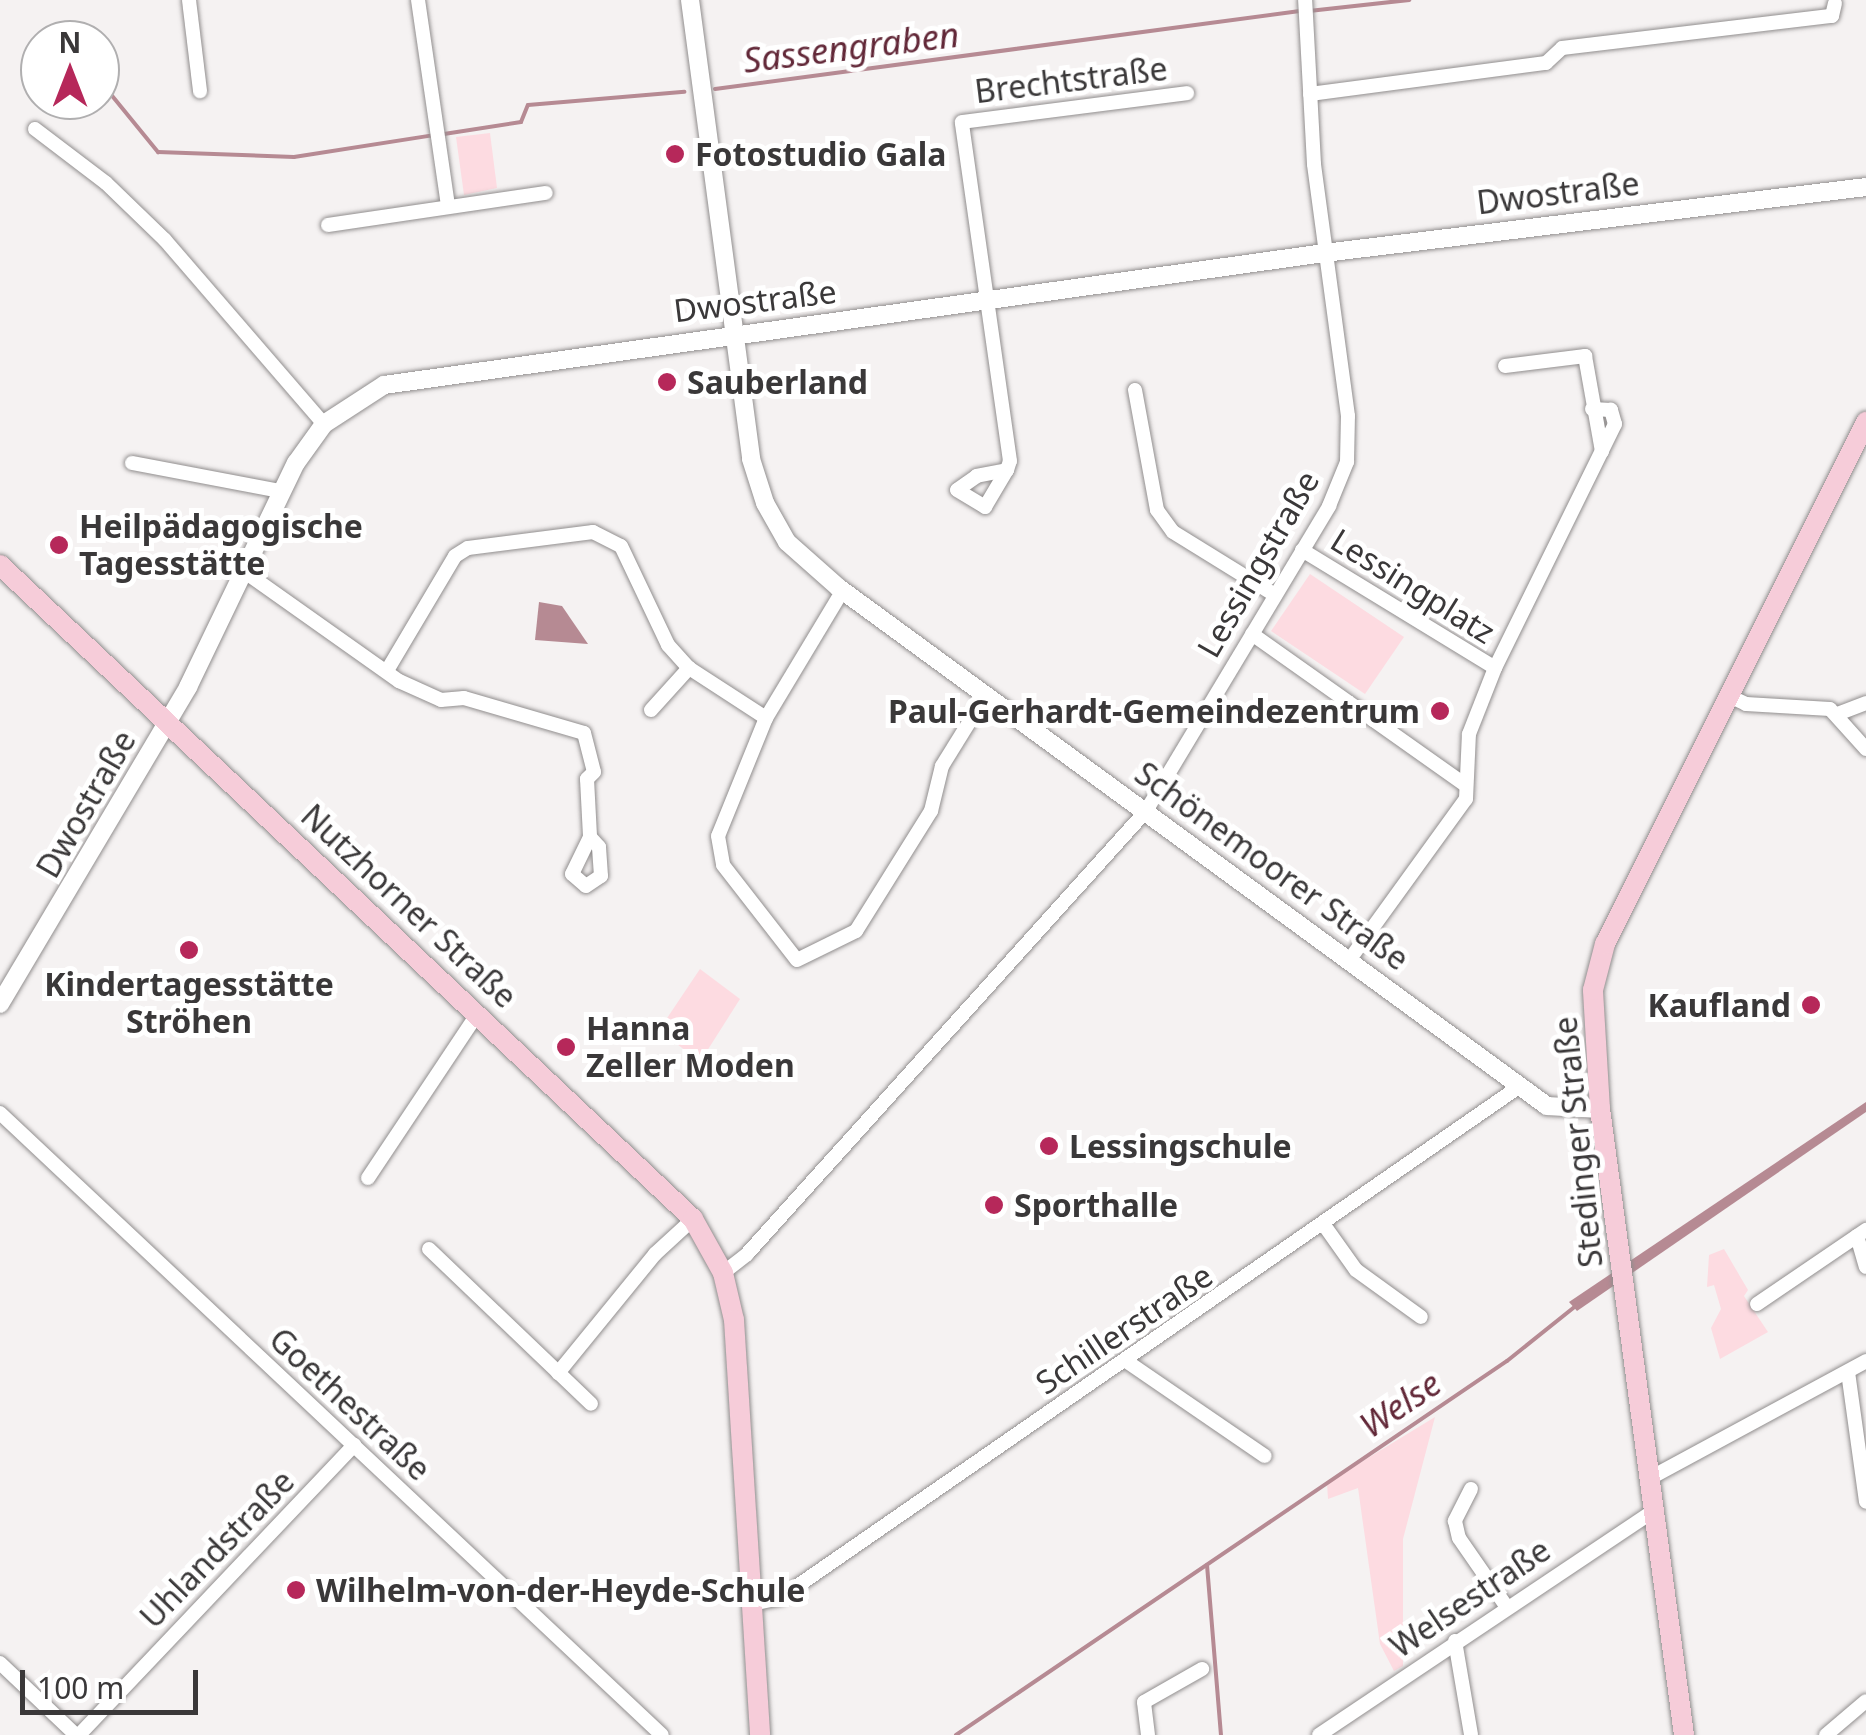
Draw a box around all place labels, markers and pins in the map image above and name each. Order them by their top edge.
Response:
place label: Fotostudio Gala [695,135,946,173]
marker: Fotostudio Gala [664,143,686,165]
place label: Sauberland [687,363,868,401]
marker: Sauberland [656,371,678,393]
place label: Heilpädagogische Tagesstätte [79,508,363,583]
marker: Heilpädagogische Tagesstätte [48,534,70,556]
place label: Paul-Gerhardt-Gemeindezentrum [888,692,1420,730]
marker: Paul-Gerhardt-Gemeindezentrum [1429,700,1451,722]
marker: Kindertagesstätte Ströhen [178,939,200,961]
place label: Kindertagesstätte Ströhen [44,966,334,1041]
place label: Kaufland [1647,986,1791,1024]
marker: Kaufland [1800,994,1822,1016]
place label: Hanna Zeller Moden [586,1010,795,1085]
marker: Hanna Zeller Moden [555,1036,577,1058]
place label: Lessingschule [1069,1127,1292,1165]
marker: Lessingschule [1038,1135,1060,1157]
place label: Sporthalle [1014,1186,1178,1224]
marker: Sporthalle [983,1194,1005,1216]
place label: Wilhelm-von-der-Heyde-Schule [316,1571,805,1609]
marker: Wilhelm-von-der-Heyde-Schule [285,1579,307,1601]

